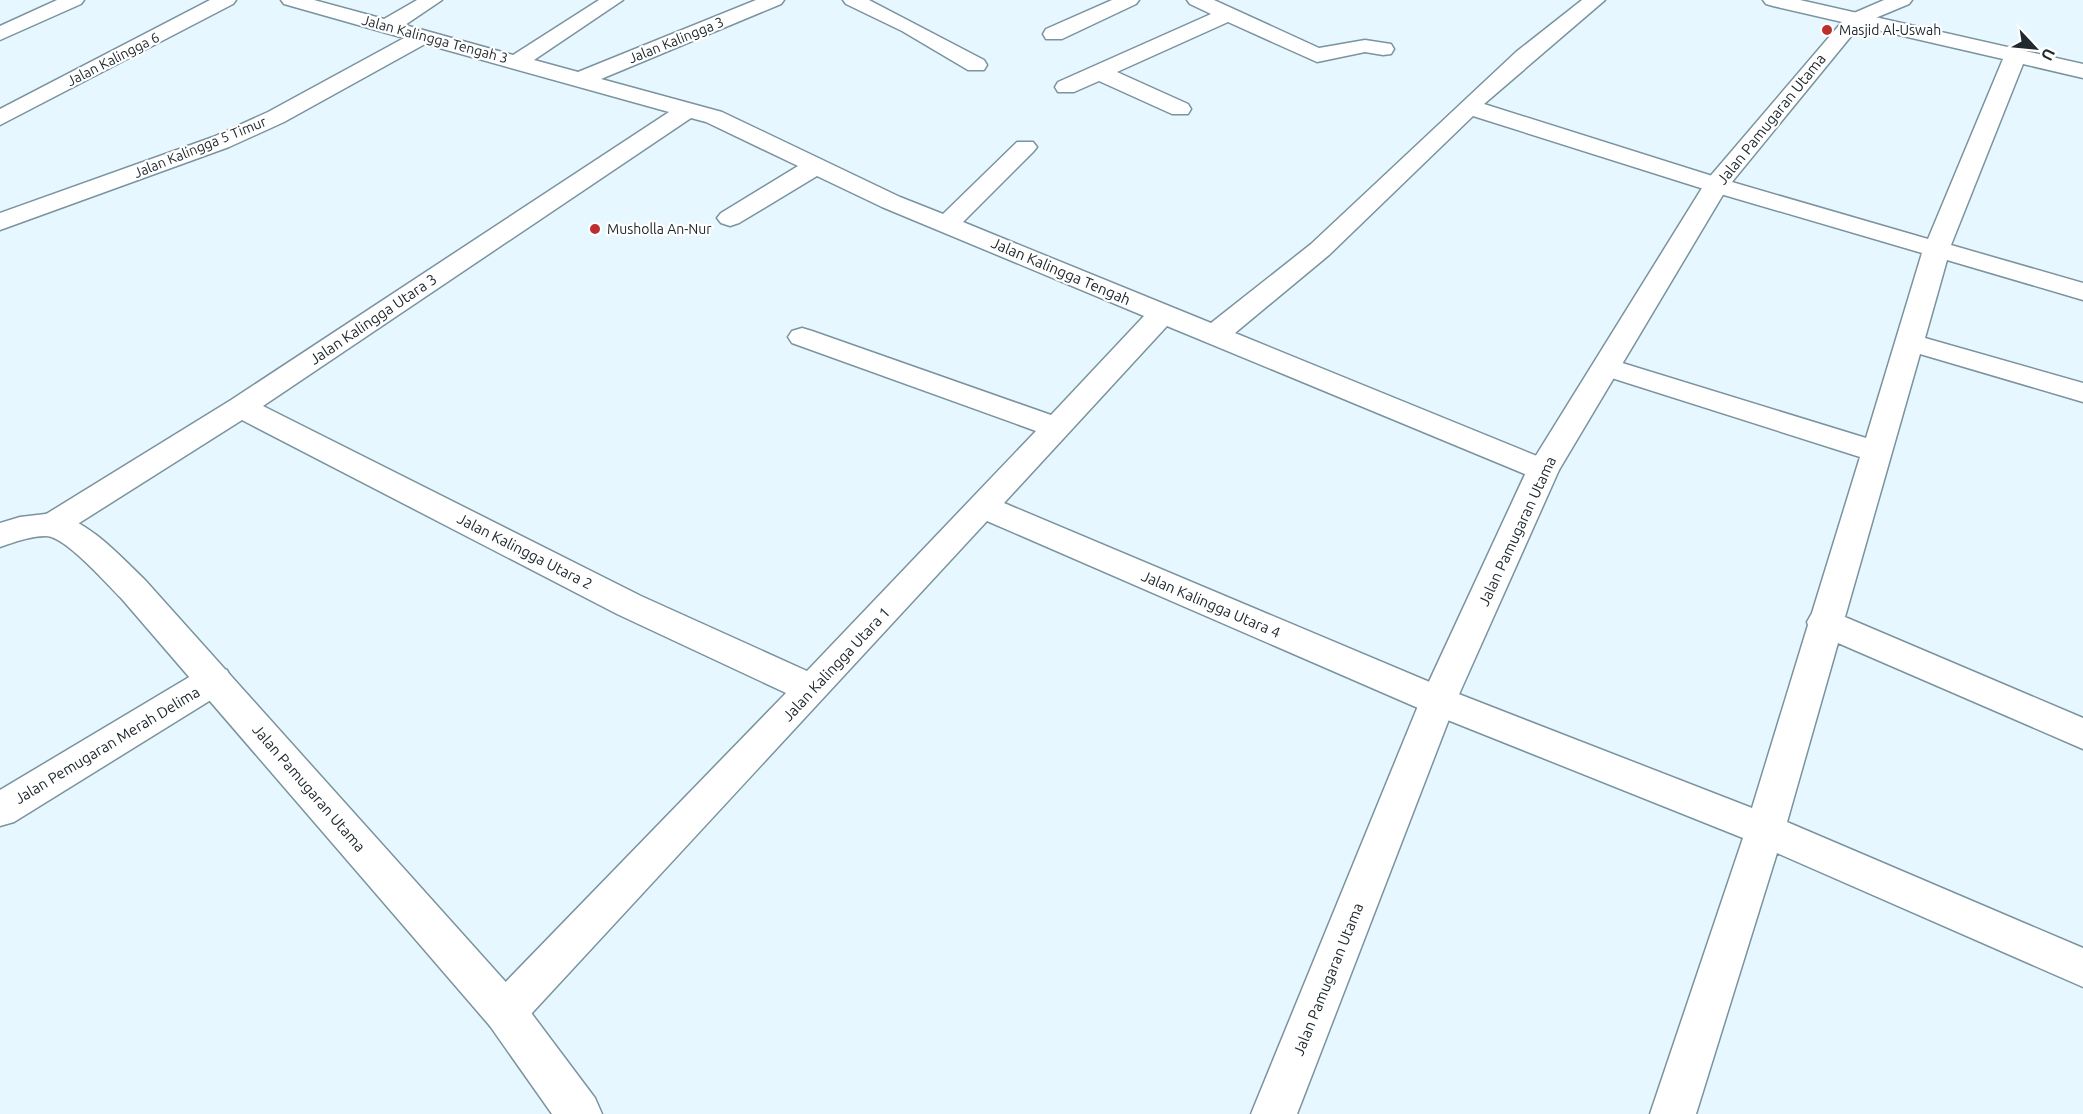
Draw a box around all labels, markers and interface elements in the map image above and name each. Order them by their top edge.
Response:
street label: Jalan Kalingga Tengah 3 [360,12,510,66]
street label: Jalan Kalingga 3 [626,14,726,66]
north arrow [2005,18,2065,78]
place label: Masjid Al-Uswah [1839,22,1941,38]
marker: Masjid Al-Uswah [1820,23,1834,37]
street label: Jalan Kalingga 6 [64,29,162,89]
text: U [2038,46,2059,64]
street label: Jalan Pamugaran Utama [1713,50,1829,188]
street label: Jalan Kalingga 5 Timur [131,113,269,181]
place label: Musholla An-Nur [607,221,712,237]
marker: Musholla An-Nur [588,222,602,236]
street label: Jalan Kalingga Tengah [989,234,1133,308]
street label: Jalan Kalingga Utara 3 [306,270,440,368]
street label: Jalan Pamugaran Utama [1475,454,1559,608]
street label: Jalan Kalingga Utara 2 [455,510,595,592]
street label: Jalan Kalingga Utara 4 [1139,567,1283,641]
street label: Jalan Kalingga Utara 1 [779,604,893,724]
street label: Jalan Pemugaran Merah Delima [11,683,203,807]
street label: Jalan Pamugaran Utama [249,721,369,855]
street label: Jalan Pamugaran Utama [1290,900,1366,1058]

